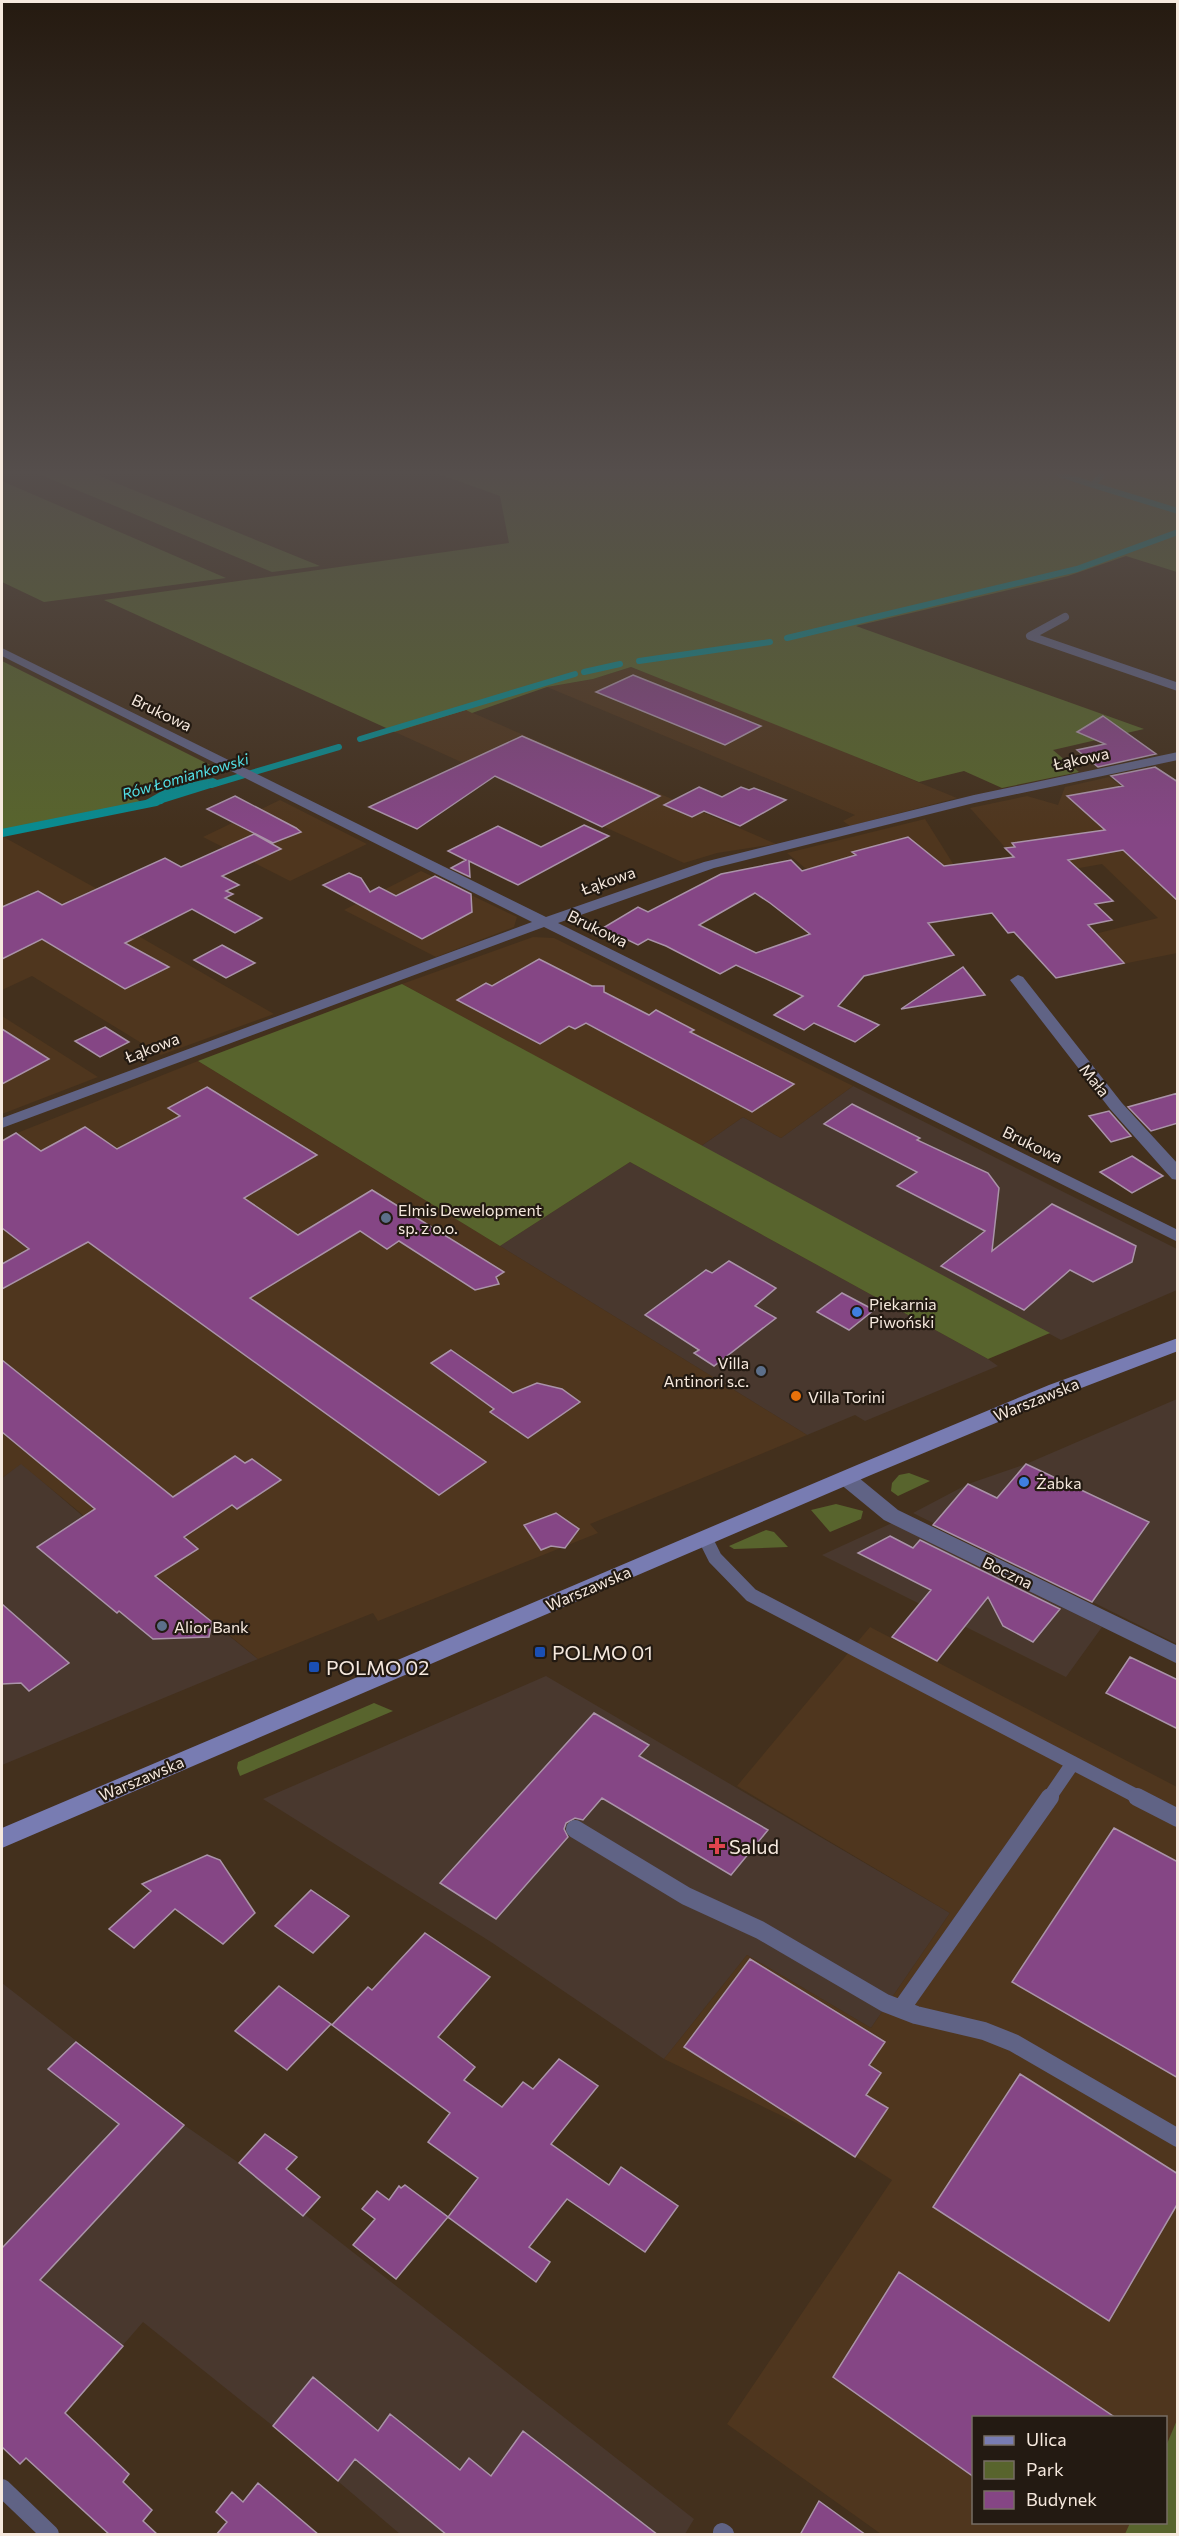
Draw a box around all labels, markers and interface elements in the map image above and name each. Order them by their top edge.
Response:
street label: Brukowa [129,689,195,735]
street label: Łąkowa [1051,743,1110,773]
water label: Rów Łomiankowski [120,749,252,803]
street label: Łąkowa [577,862,638,898]
street label: Brukowa [565,905,631,951]
street label: Łąkowa [121,1028,182,1066]
street label: Mała [1076,1060,1114,1100]
street label: Brukowa [1000,1121,1066,1167]
place label: Elmis Dewelopment sp. z o.o. [398,1200,543,1237]
marker: Elmis Dewelopment sp. z o.o. [379,1211,393,1225]
place label: Piekarnia Piwoński [869,1294,937,1331]
marker: Piekarnia Piwoński [850,1305,864,1319]
place label: Villa Antinori s.c. [664,1353,749,1390]
marker: Villa Antinori s.c. [754,1364,768,1378]
street label: Warszawska [991,1373,1081,1425]
place label: Villa Torini [808,1387,885,1406]
marker: Villa Torini [789,1389,803,1403]
place label: Żabka [1036,1473,1082,1492]
marker: Żabka [1017,1475,1031,1489]
street label: Boczna [980,1552,1036,1592]
street label: Warszawska [543,1562,633,1614]
place label: Alior Bank [174,1617,249,1636]
marker: Alior Bank [155,1619,169,1633]
place label: POLMO 01 [552,1640,653,1664]
marker: POLMO 01 [533,1645,547,1659]
place label: POLMO 02 [326,1655,429,1679]
marker: POLMO 02 [307,1660,321,1674]
street label: Warszawska [96,1752,186,1804]
place label: Salud [729,1834,779,1858]
marker: Salud [710,1839,724,1853]
legend [972,2416,1167,2524]
text: Ulica [1026,2428,1067,2450]
text: Park [1026,2458,1064,2480]
text: Budynek [1026,2488,1097,2510]

